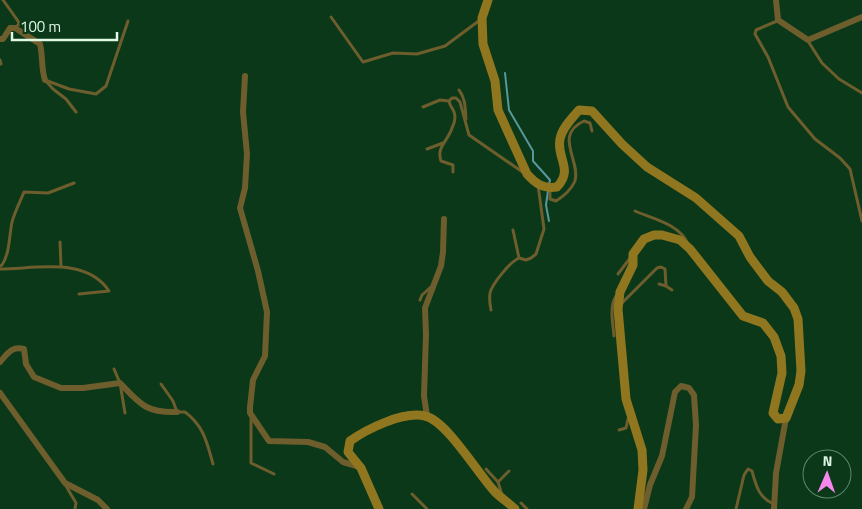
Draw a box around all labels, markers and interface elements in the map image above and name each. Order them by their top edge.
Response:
scale bar [12,10,118,42]
text: 100 m [20,15,61,38]
north arrow [802,449,852,499]
text: N [822,450,833,471]

